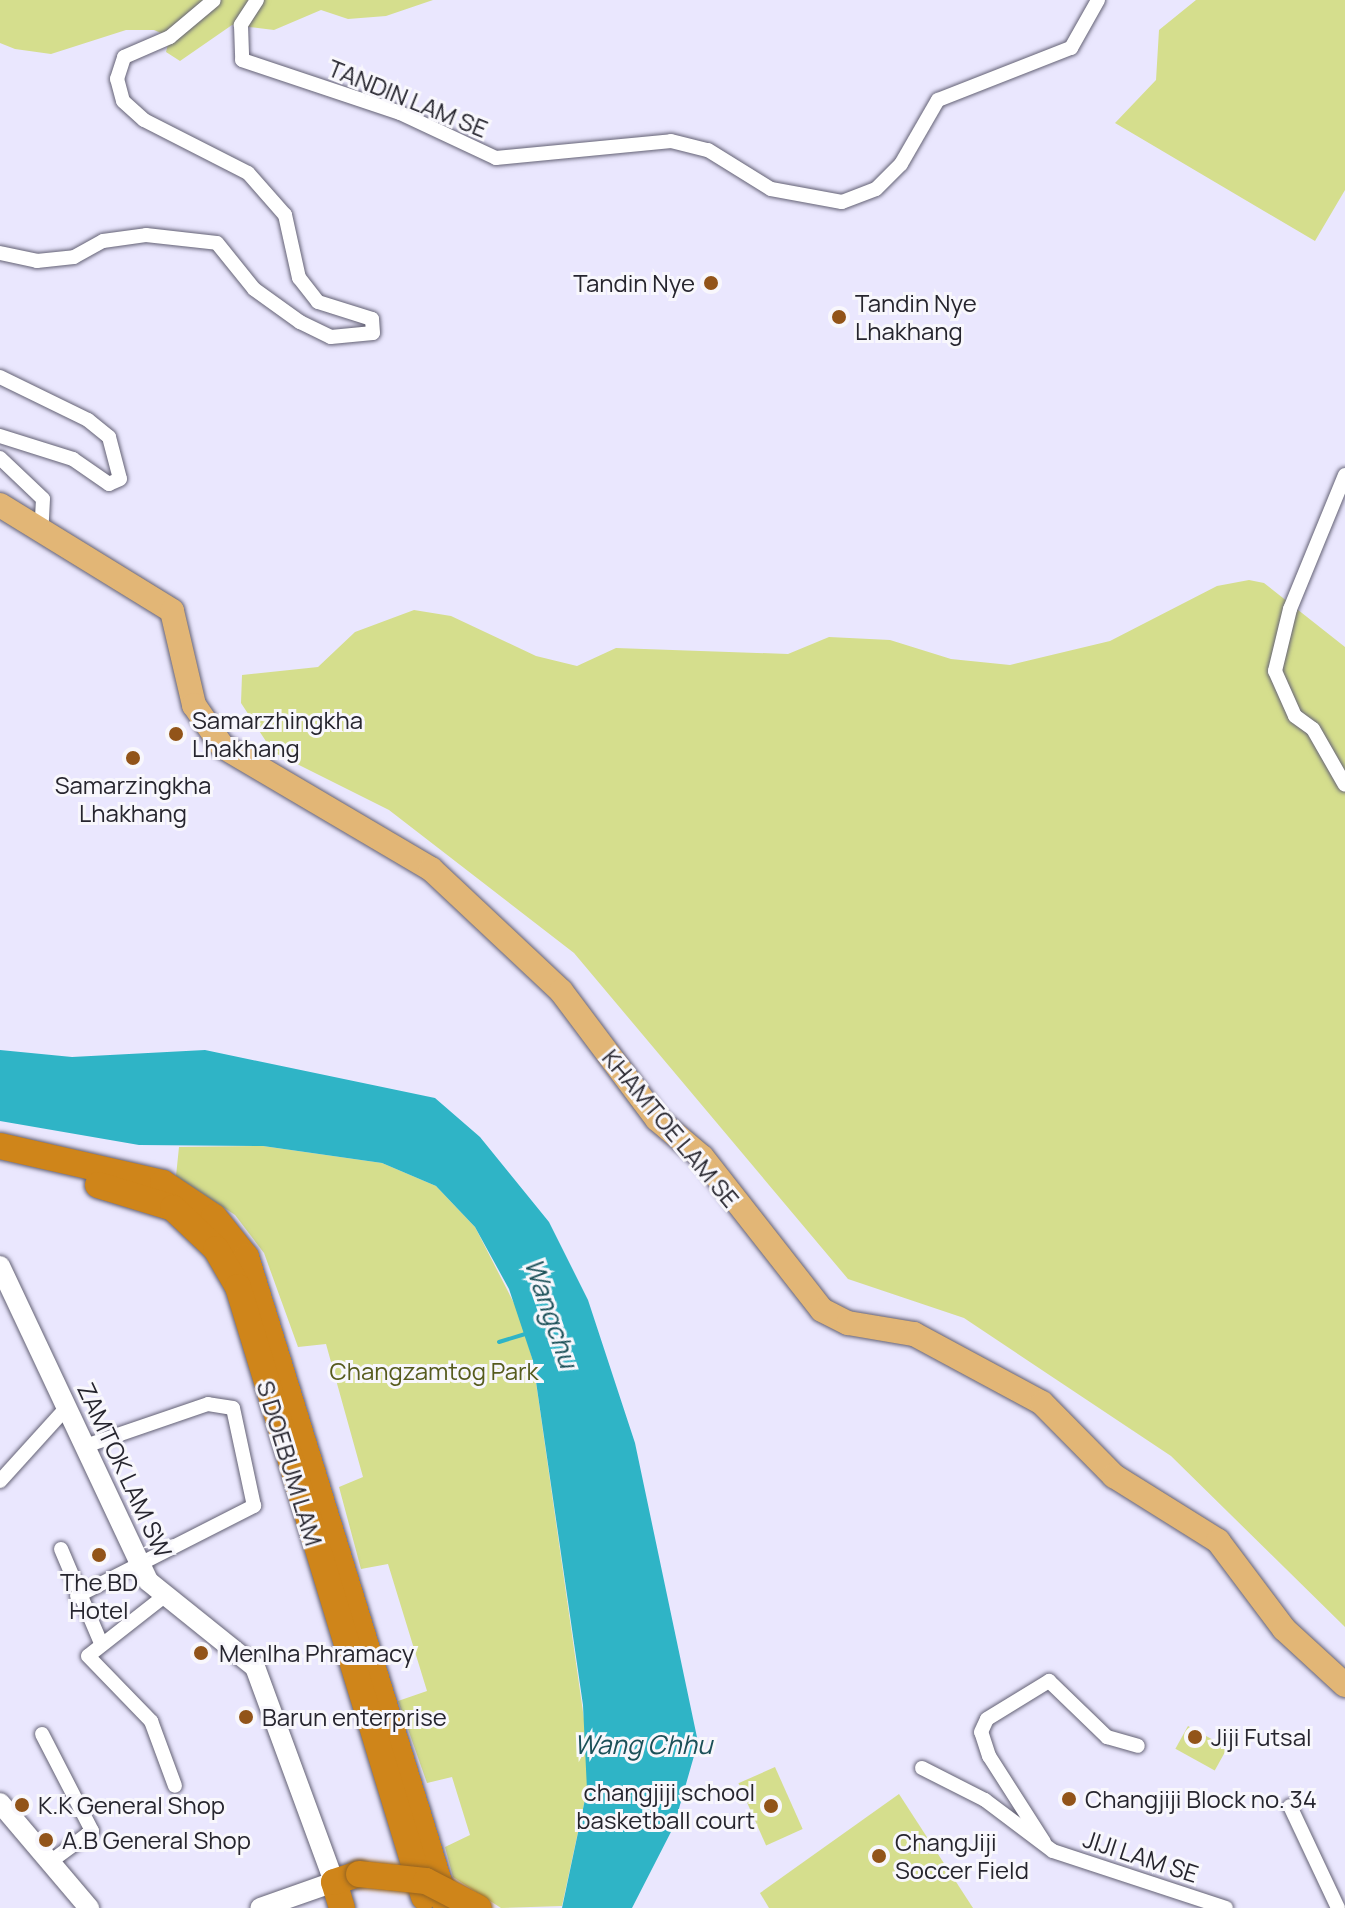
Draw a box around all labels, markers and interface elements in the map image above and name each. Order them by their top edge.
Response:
street label: TANDIN LAM SE [324,53,492,143]
place label: Tandin Nye [573,269,695,297]
marker: Tandin Nye [702,274,720,292]
place label: Tandin Nye Lhakhang [855,289,977,345]
marker: Tandin Nye Lhakhang [830,308,848,326]
place label: Samarzhingkha Lhakhang [192,706,363,762]
marker: Samarzhingkha Lhakhang [167,725,185,743]
marker: Samarzingkha Lhakhang [124,749,142,767]
place label: Samarzingkha Lhakhang [55,771,211,827]
street label: KHAMTOE LAM SE [597,1043,745,1213]
water label: Wangchu [518,1254,584,1372]
park label: Changzamtog Park [329,1357,539,1385]
street label: S DOEBUM LAM [251,1377,329,1549]
street label: ZAMTOK LAM SW [72,1378,178,1562]
marker: The BD Hotel [90,1546,108,1564]
place label: The BD Hotel [60,1568,138,1624]
place label: Menlha Phramacy [219,1639,414,1667]
marker: Menlha Phramacy [190,1642,212,1664]
place label: Barun enterprise [262,1703,447,1731]
marker: Barun enterprise [237,1708,255,1726]
place label: Jiji Futsal [1211,1723,1312,1751]
marker: Jiji Futsal [1186,1728,1204,1746]
water label: Wang Chhu [574,1729,712,1761]
place label: changjiji school basketball court [576,1778,755,1834]
place label: Changjiji Block no. 34 [1085,1785,1317,1813]
marker: Changjiji Block no. 34 [1060,1790,1078,1808]
place label: K.K General Shop [38,1791,226,1819]
marker: K.K General Shop [13,1796,31,1814]
marker: changjiji school basketball court [762,1797,780,1815]
street label: JIJI LAM SE [1080,1824,1202,1888]
place label: A.B General Shop [62,1826,251,1854]
place label: ChangJiji Soccer Field [895,1828,1029,1884]
marker: A.B General Shop [37,1831,55,1849]
marker: ChangJiji Soccer Field [870,1847,888,1865]

